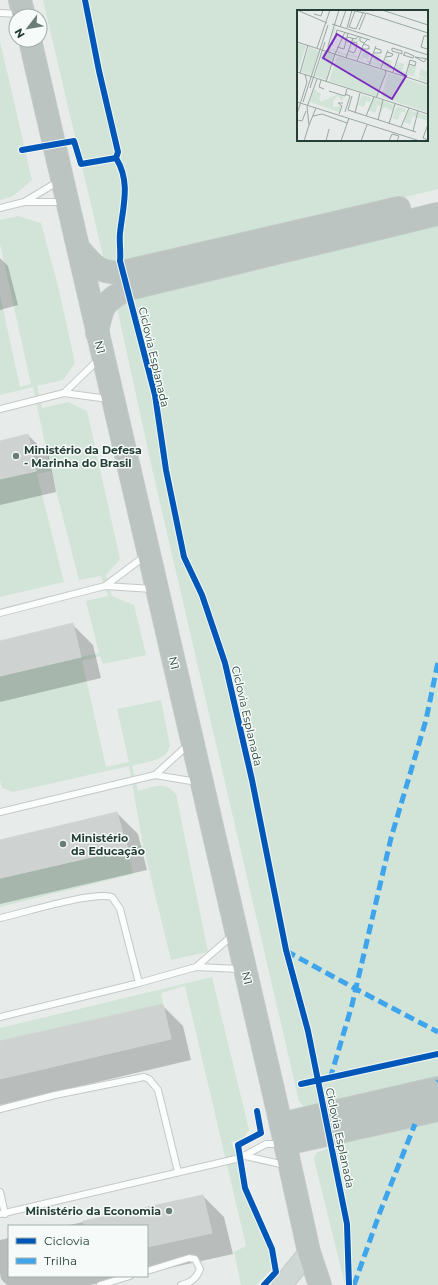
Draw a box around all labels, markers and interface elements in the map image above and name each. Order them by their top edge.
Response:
north arrow [8,8,48,48]
inset map [297,10,428,141]
text: N [11,26,28,41]
street label: Ciclovia Esplanada [136,306,172,408]
street label: N1 [92,339,108,355]
place label: Ministério da Defesa - Marinha do Brasil [24,443,142,470]
marker: Ministério da Defesa - Marinha do Brasil [11,451,21,461]
street label: N1 [166,655,182,671]
street label: Ciclovia Esplanada [229,665,265,767]
place label: Ministério da Educação [71,831,145,858]
marker: Ministério da Educação [58,839,68,849]
street label: N1 [239,970,255,986]
street label: Ciclovia Esplanada [323,1087,357,1189]
place label: Ministério da Economia [26,1204,161,1218]
marker: Ministério da Economia [164,1206,174,1216]
legend [8,1225,148,1277]
text: Ciclovia [44,1233,90,1248]
text: Trilha [44,1253,77,1268]

